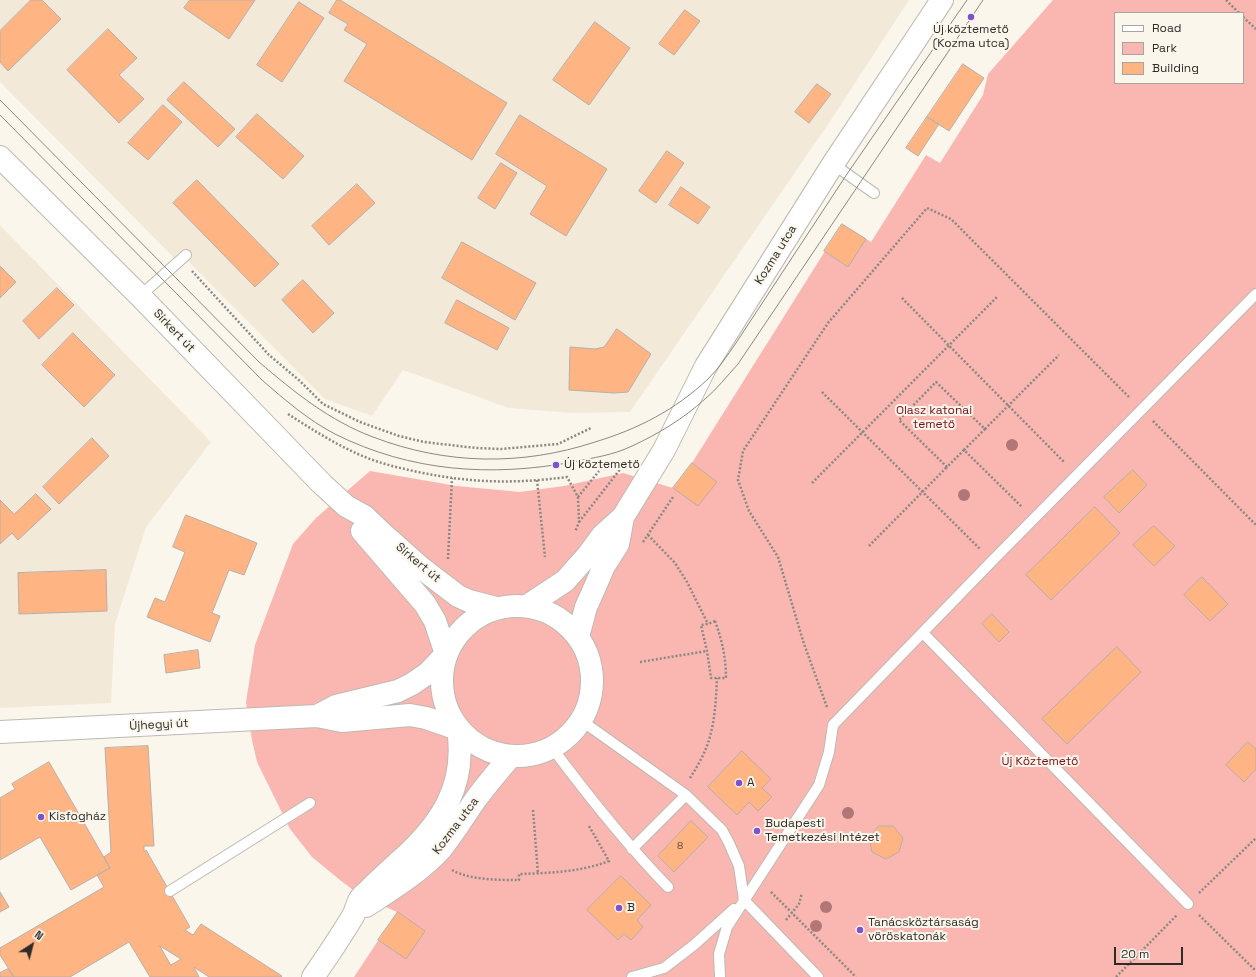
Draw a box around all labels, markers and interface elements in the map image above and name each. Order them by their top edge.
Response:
marker: Új köztemető (Kozma utca) [966,12,976,22]
legend [1114,12,1244,84]
text: Road [1152,20,1181,36]
place label: Új köztemető (Kozma utca) [933,23,1009,51]
text: Park [1152,40,1177,56]
text: Building [1152,60,1199,76]
street label: Kozma utca [752,223,800,287]
street label: Sírkert út [150,307,198,355]
park label: Olasz katonai temető [896,404,972,432]
place label: Új köztemető [564,458,640,472]
marker: Új köztemető [551,460,561,470]
street label: Sírkert út [393,540,443,586]
street label: Újhegyi út [129,716,189,734]
park label: Új Köztemető [1002,755,1078,769]
place label: A [747,776,755,790]
marker: A [734,778,744,788]
street label: Kozma utca [430,795,482,857]
place label: Kisfogház [49,810,106,824]
marker: Kisfogház [36,812,46,822]
place label: Budapesti Temetkezési Intézet [765,817,880,845]
marker: Budapesti Temetkezési Intézet [752,826,762,836]
house number: 8 [677,840,683,852]
place label: B [627,901,635,915]
marker: B [614,903,624,913]
place label: Tanácsköztársaság vöröskatonák [868,916,979,944]
north arrow [12,925,52,965]
marker: Tanácsköztársaság vöröskatonák [855,925,865,935]
text: N [32,927,46,943]
scale bar [1116,939,1185,965]
text: 20 m [1121,946,1149,962]

